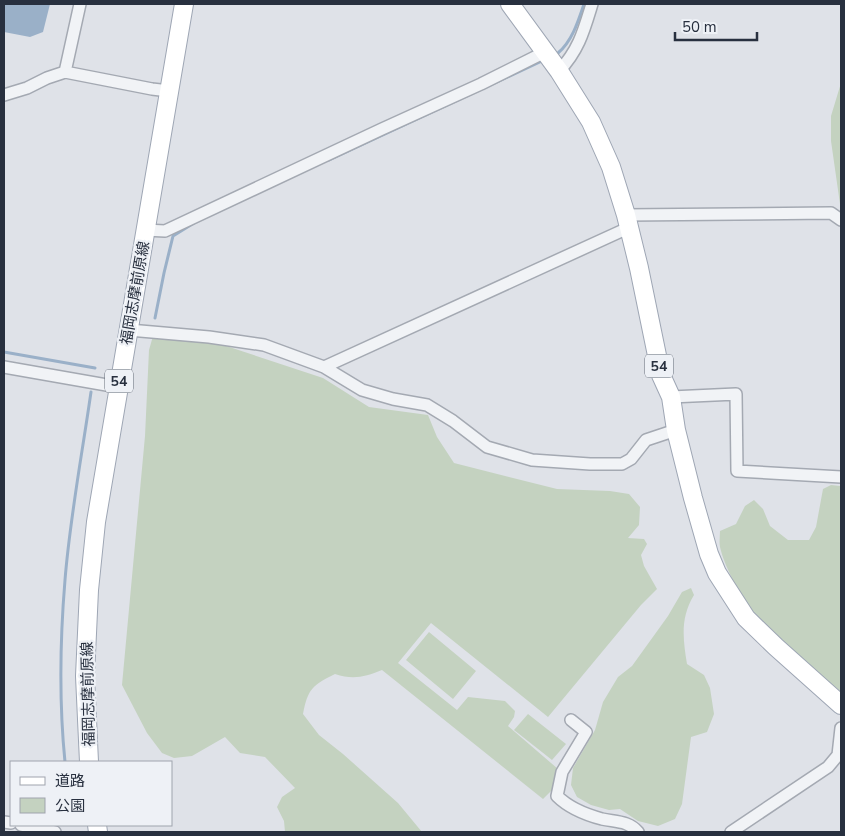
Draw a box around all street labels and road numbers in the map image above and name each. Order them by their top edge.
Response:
street label: 福岡志摩前原線 [116,240,154,346]
road number: 54 [645,354,673,378]
road number: 54 [105,370,133,392]
street label: 福岡志摩前原線 [77,641,99,747]

